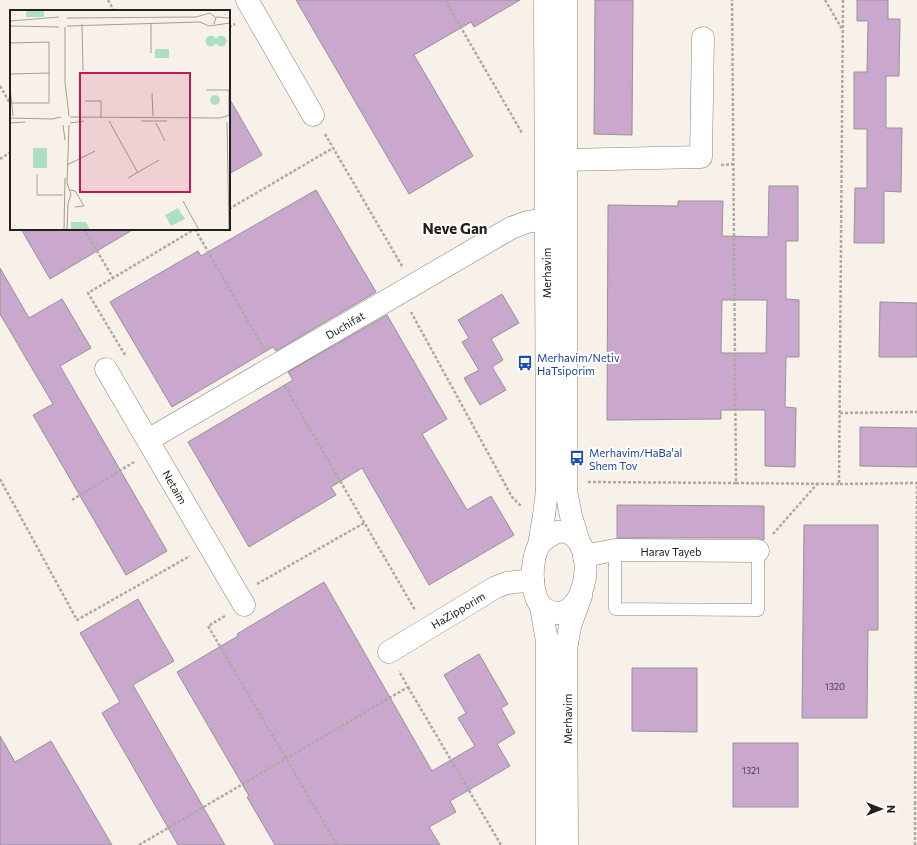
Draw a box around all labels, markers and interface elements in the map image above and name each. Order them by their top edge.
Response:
inset map [10,10,230,230]
district label: Neve Gan [422,219,488,237]
street label: Merhavim [540,248,553,298]
street label: Duchifat [323,308,367,341]
place label: Merhavim/Netiv HaTsiporim [537,351,620,377]
bus stop icon: Merhavim/Netiv HaTsiporim [516,354,534,372]
place label: Merhavim/HaBa'al Shem Tov [589,446,682,472]
bus stop icon: Merhavim/HaBa'al Shem Tov [568,449,586,467]
street label: Netaim [160,468,190,506]
street label: Harav Tayeb [640,545,702,558]
street label: HaZipporim [429,589,487,631]
house number: 1320 [825,681,845,692]
street label: Merhavim [561,694,574,744]
house number: 1321 [742,765,760,776]
north arrow [861,789,901,829]
text: N [885,805,898,813]

